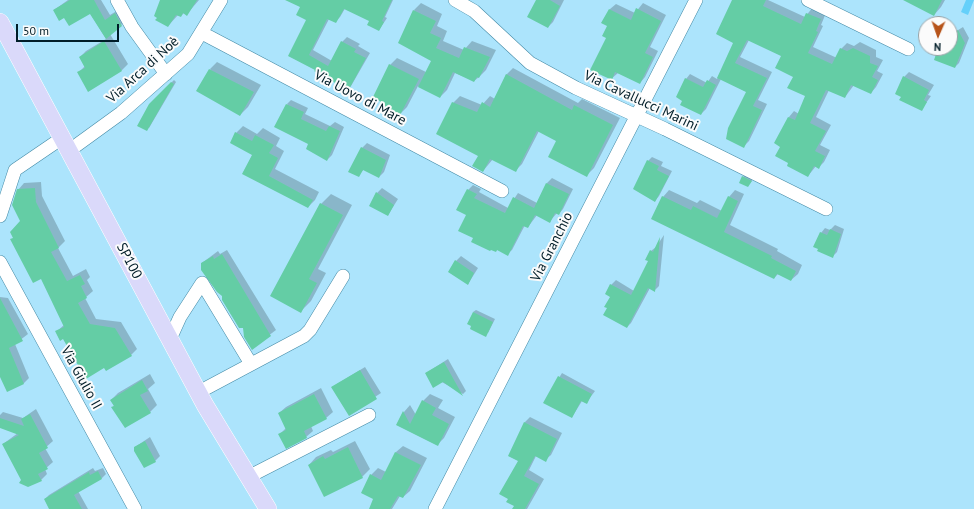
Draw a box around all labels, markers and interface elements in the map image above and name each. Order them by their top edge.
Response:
scale bar [18,16,121,42]
north arrow [918,16,958,56]
text: 50 m [23,23,49,38]
street label: Via Arca di Noè [103,33,183,107]
text: N [934,40,941,54]
street label: Via Uovo di Mare [311,67,409,129]
street label: Via Cavallucci Marini [581,67,701,135]
street label: Via Granchio [527,210,577,284]
street label: SP100 [113,240,145,282]
street label: Via Giulio II [57,344,105,412]

